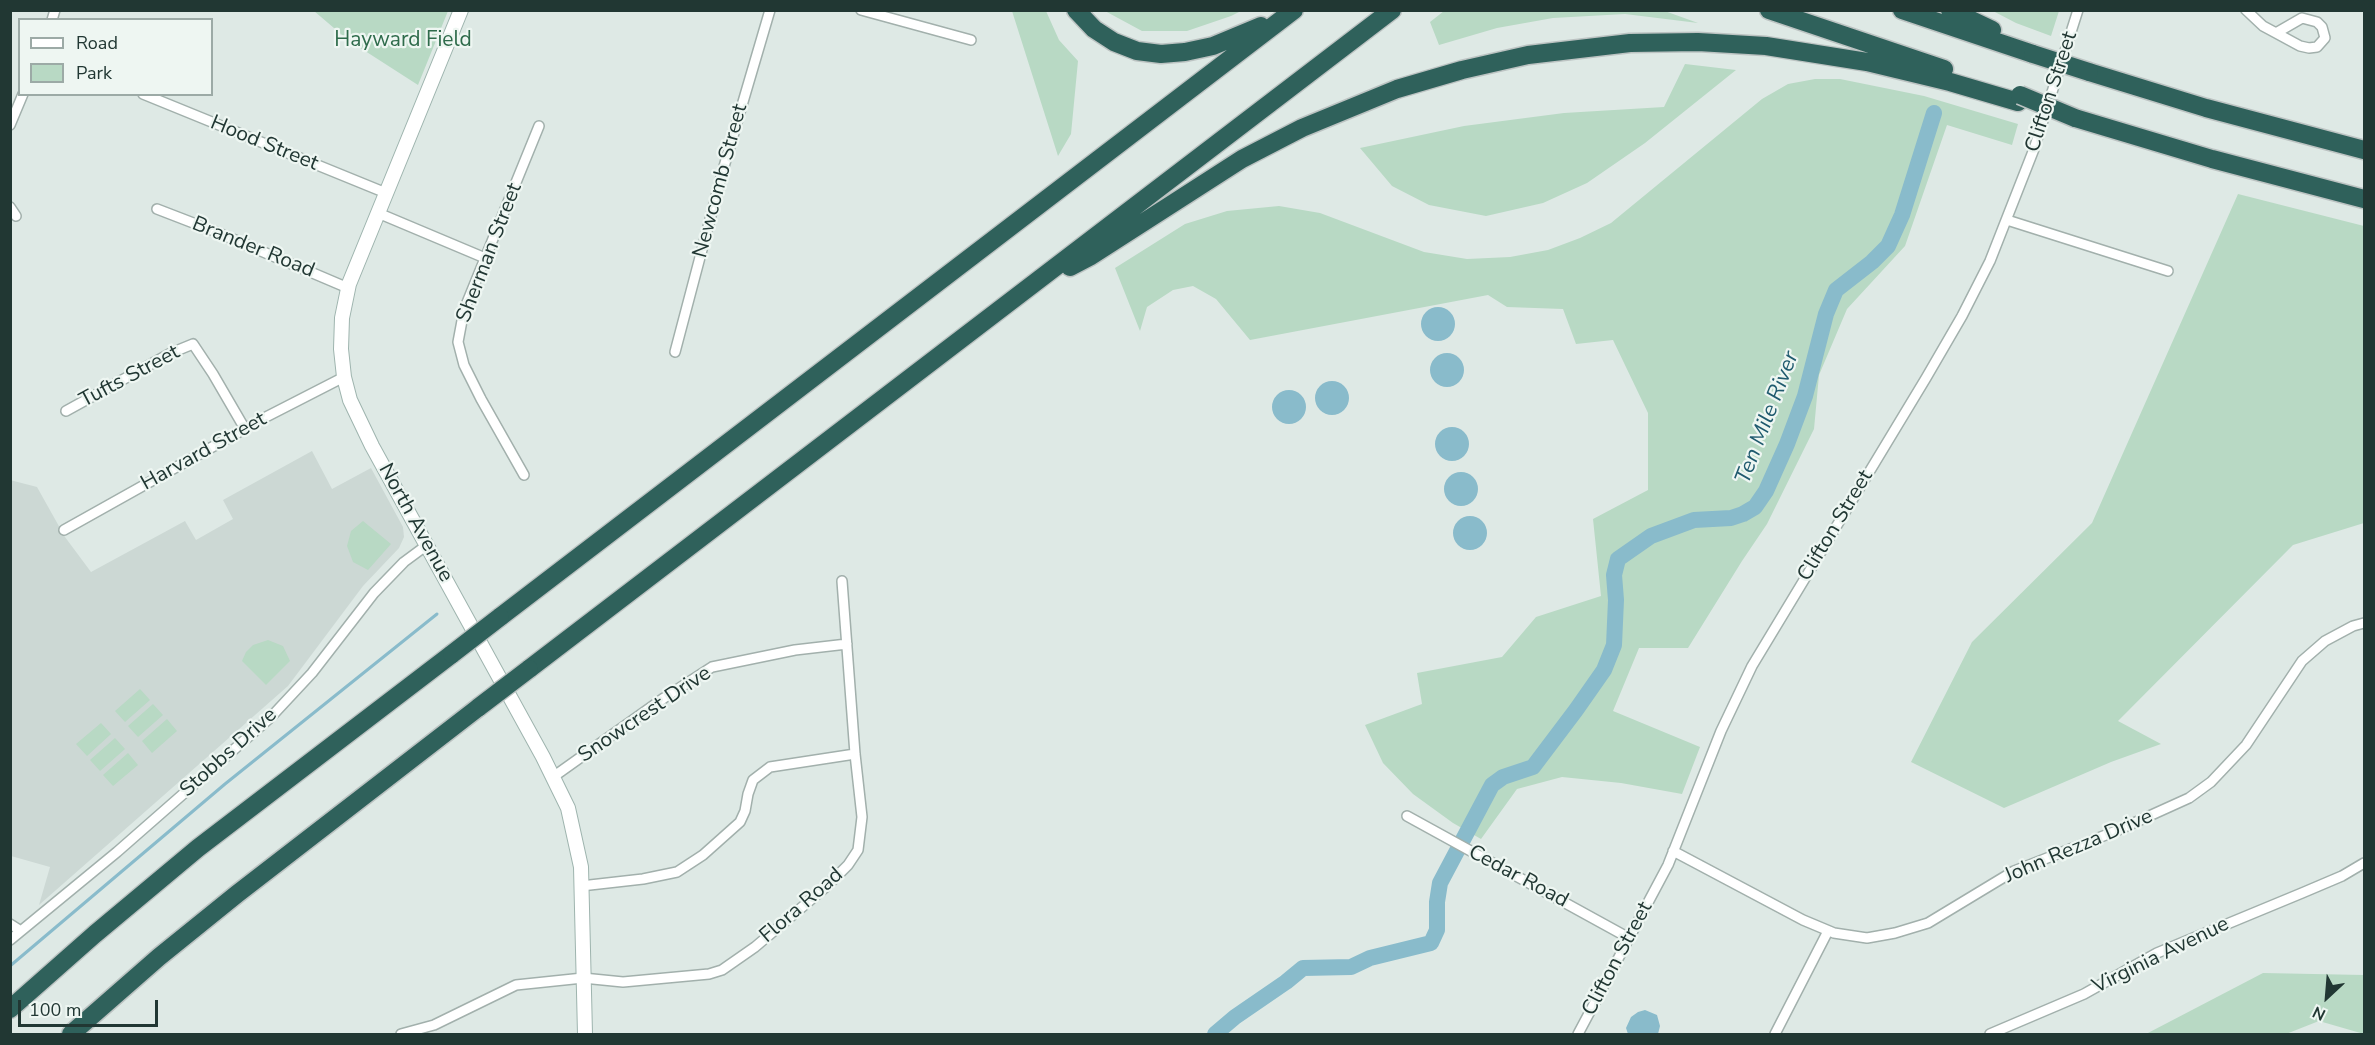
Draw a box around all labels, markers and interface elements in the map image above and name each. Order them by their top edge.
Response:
legend [18,18,213,96]
park label: Hayward Field [334,28,472,54]
street label: Clifton Street [2021,29,2083,155]
text: Road [76,31,118,55]
text: Park [76,61,112,85]
street label: Newcomb Street [688,101,754,261]
street label: Hood Street [206,111,322,177]
street label: Sherman Street [452,180,528,326]
street label: Brander Road [188,212,318,284]
street label: Tufts Street [76,340,184,414]
water label: Ten Mile River [1731,348,1805,488]
street label: Harvard Street [137,407,271,497]
street label: North Avenue [372,459,458,587]
street label: Clifton Street [1793,466,1879,586]
street label: Snowcrest Drive [574,661,716,769]
street label: Stobbs Drive [175,703,283,803]
street label: John Rezza Drive [2001,804,2157,890]
street label: Cedar Road [1464,840,1572,914]
street label: Flora Road [755,863,849,949]
street label: Clifton Street [1577,898,1659,1020]
street label: Virginia Avenue [2089,912,2233,1000]
north arrow [2297,967,2357,1027]
scale bar [21,988,160,1026]
text: 100 m [29,998,81,1022]
text: N [2309,1001,2329,1026]

